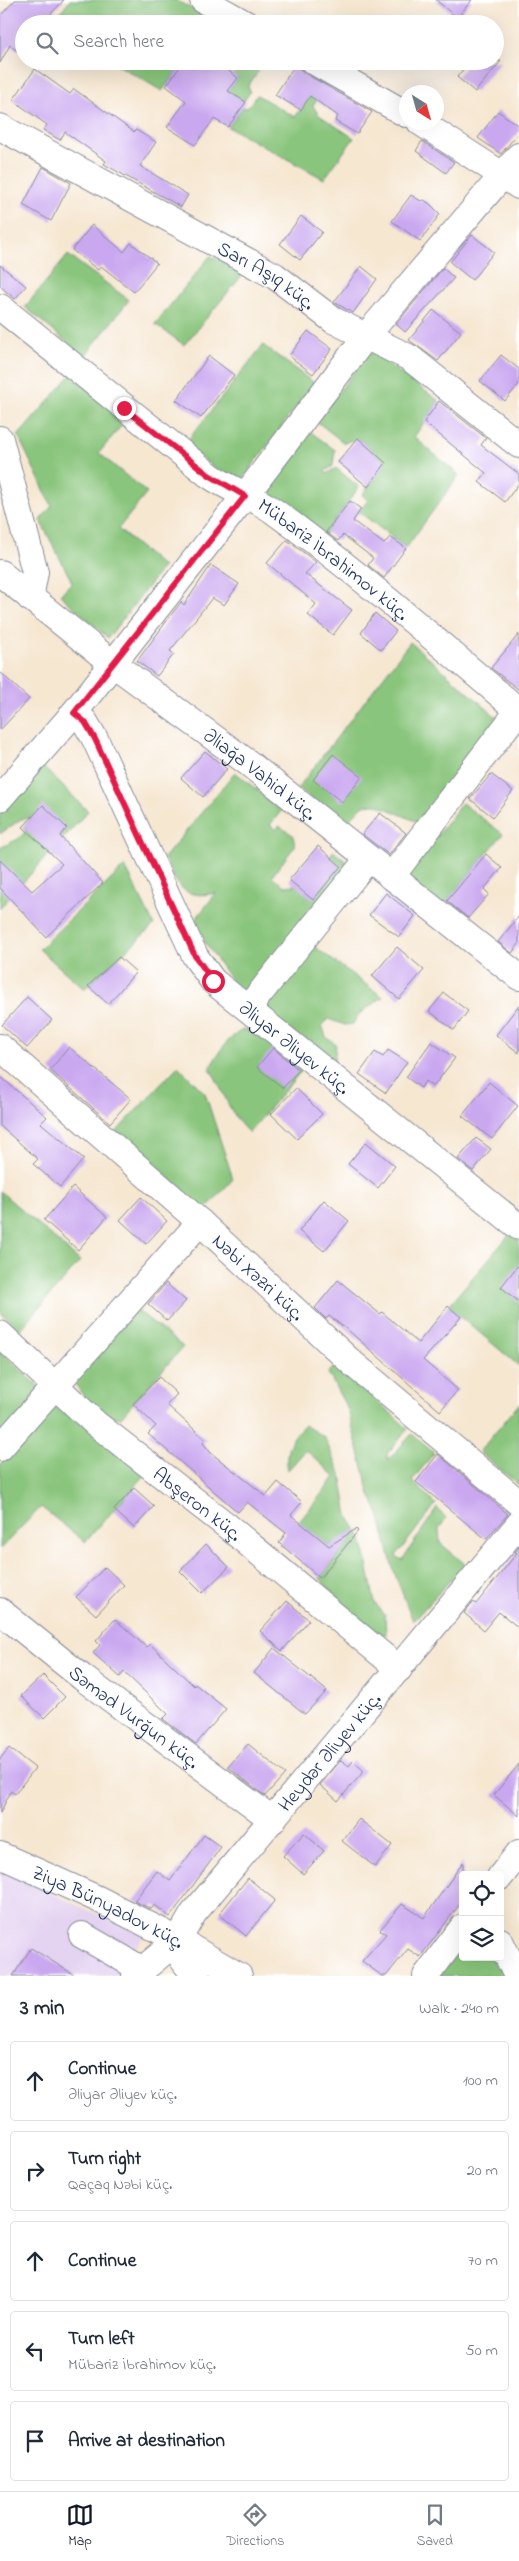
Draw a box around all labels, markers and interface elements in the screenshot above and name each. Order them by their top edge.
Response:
search box [15,15,504,70]
icon: search [33,29,61,57]
text: Search here [73,29,164,56]
north arrow [399,85,444,130]
street label: Sarı Aşıq küç. [211,235,320,318]
route end [113,397,136,420]
street label: Mübariz İbrahimov küç. [251,492,414,629]
street label: Əliağa Vahid küç. [196,722,322,829]
route start [202,970,225,993]
street label: Əliyar Əliyev küç. [231,995,356,1103]
street label: Nəbi Xəzri küç. [204,1228,310,1329]
street label: Abşeron küç. [146,1461,248,1550]
street label: Səməd Vurğun küç. [61,1660,205,1777]
street label: Heydər Əliyev küç. [272,1687,389,1819]
street label: Ziya Bünyadov küç. [27,1859,189,1958]
map controls [459,1871,504,1961]
button: locate [459,1871,504,1916]
button: layers [459,1916,504,1961]
text: 3 min [20,1994,64,2024]
text: Walk · 240 m [419,1997,499,2021]
text: Continue [68,2056,136,2083]
icon: ahead [21,2067,49,2095]
text: 100 m [463,2069,498,2093]
text: Əliyar Əliyev küç. [68,2083,177,2107]
text: Turn right [68,2146,141,2173]
icon: right [21,2157,49,2185]
text: 20 m [467,2159,498,2183]
text: Qaçaq Nəbi küç. [68,2173,172,2197]
icon: ahead [21,2247,49,2275]
text: Continue [68,2248,136,2275]
text: 70 m [468,2249,498,2273]
text: Turn left [68,2326,135,2353]
icon: left [21,2337,49,2365]
text: 50 m [466,2339,498,2363]
text: Mübariz İbrahimov küç. [68,2353,216,2377]
icon: arrive [21,2427,49,2455]
text: Arrive at destination [68,2428,225,2455]
tab: Map [66,2501,94,2552]
tab: Directions [226,2501,284,2552]
tab: Saved [416,2501,453,2552]

